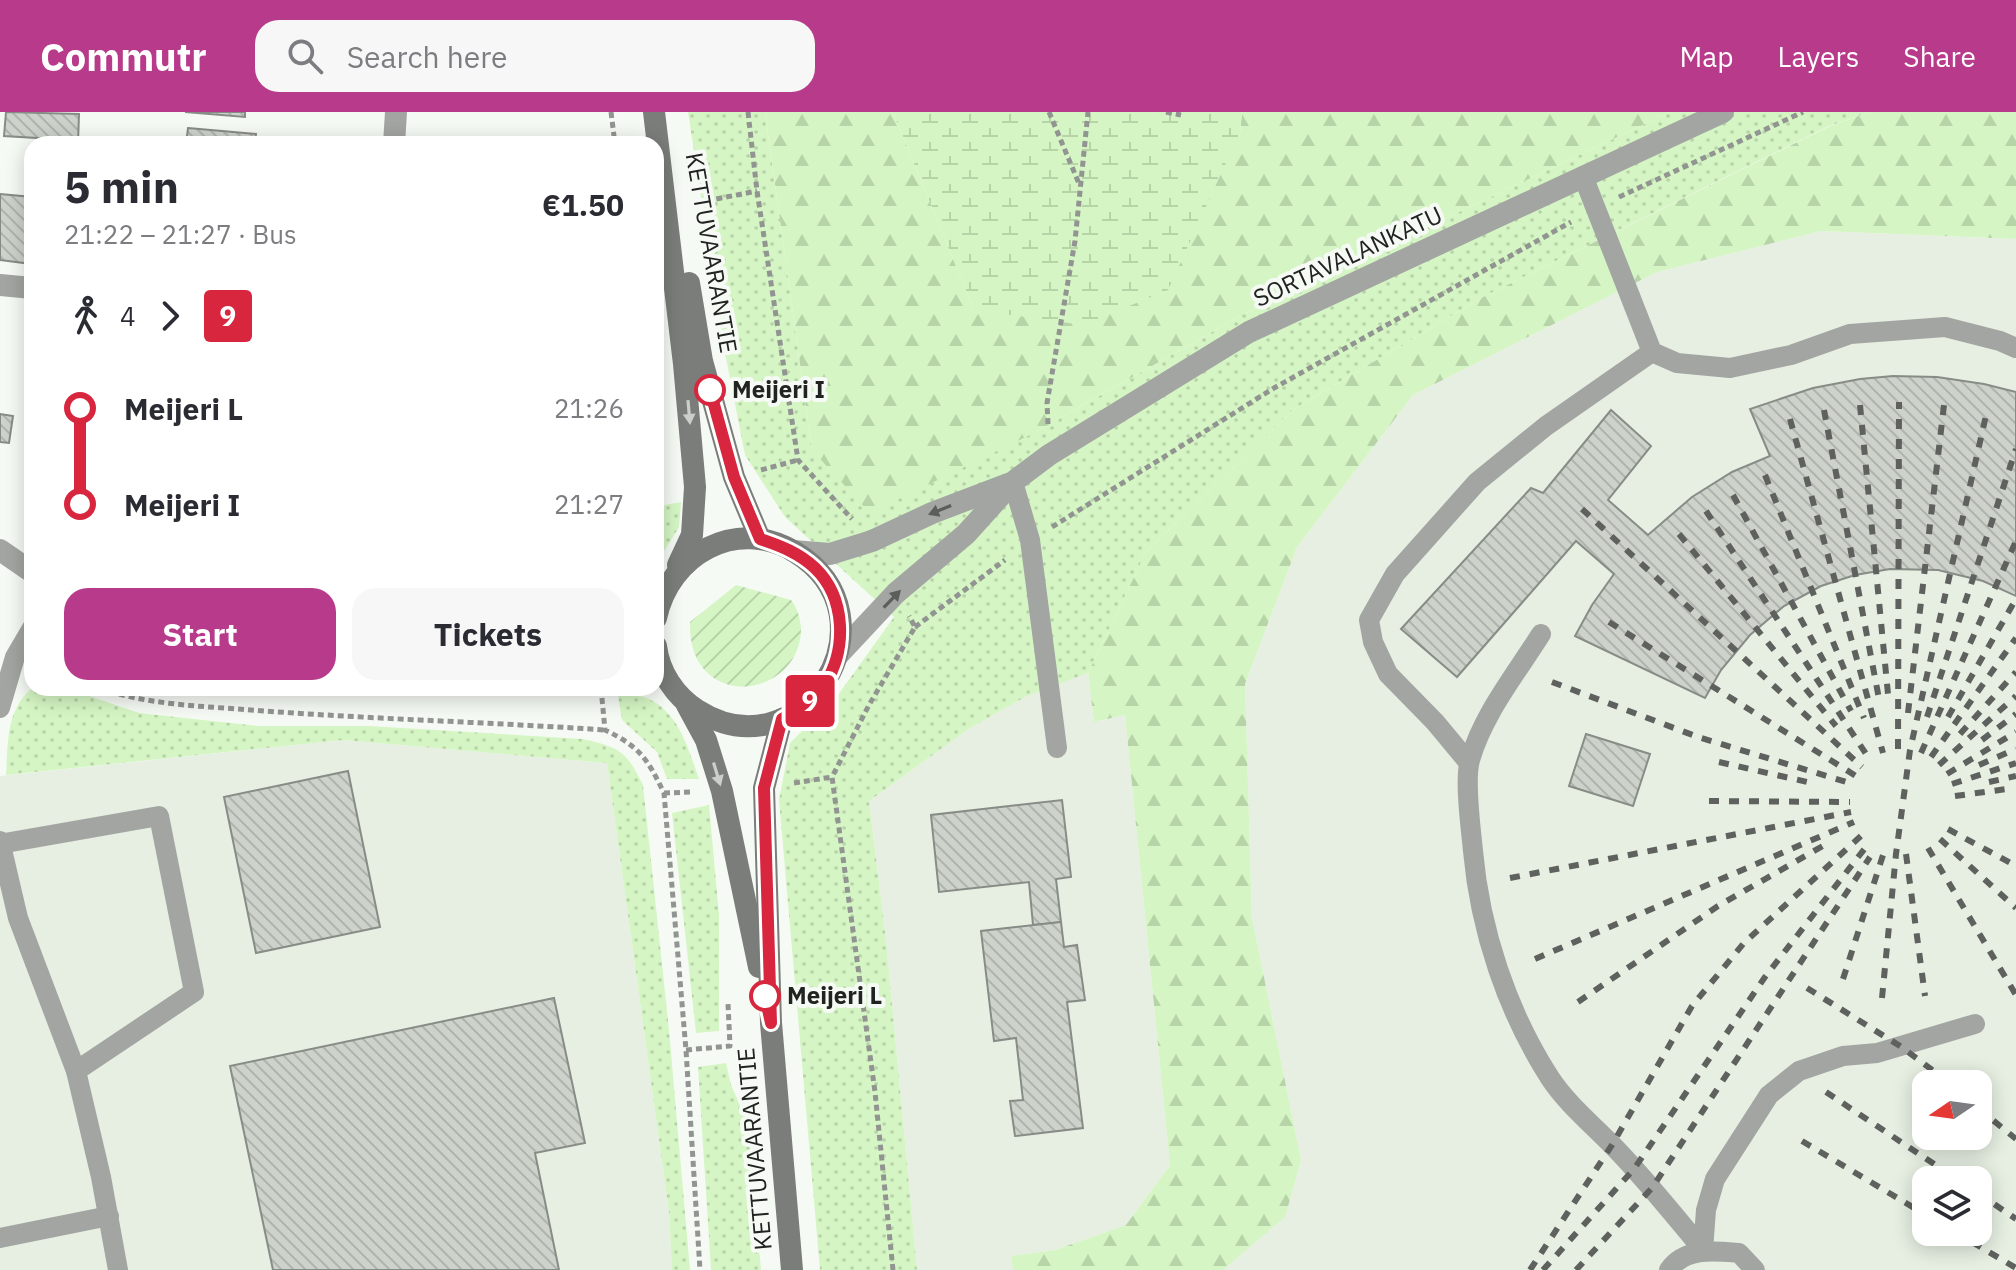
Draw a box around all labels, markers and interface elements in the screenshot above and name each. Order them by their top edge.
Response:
search box [255,20,815,92]
text: Commutr [40,32,207,81]
icon: search [283,34,327,78]
text: Search here [347,37,508,76]
text: Map [1679,38,1733,75]
text: Layers [1777,38,1859,75]
text: Share [1903,38,1976,75]
street label: KETTUVAARANTIE [679,150,745,356]
text: 5 min [64,158,179,215]
text: €1.50 [542,185,624,224]
street label: SORTAVALANKATU [1248,198,1447,314]
text: 21:22 – 21:27 · Bus [64,217,297,251]
icon: walk [64,294,108,338]
icon: forward [148,294,192,338]
text: 9 [220,297,236,334]
text: 4 [120,299,136,333]
place label: Meijeri I [732,373,825,405]
marker: Meijeri I [695,375,725,405]
text: Meijeri L [124,389,243,428]
text: 21:26 [554,391,624,425]
one-way arrow [682,400,695,425]
text: Meijeri I [124,485,240,524]
text: 21:27 [554,487,624,521]
one-way arrow [928,504,952,517]
button: Start [64,588,336,680]
button: Tickets [352,588,624,680]
one-way arrow [882,590,900,609]
line badge: 9 [784,675,836,727]
text: 9 [802,682,818,719]
one-way arrow [711,763,724,787]
place label: Meijeri L [787,979,882,1011]
marker: Meijeri L [750,981,780,1011]
street label: KETTUVAARANTIE [729,1047,779,1252]
north arrow [1912,1070,1992,1150]
map controls [1912,1070,1992,1246]
button: layers [1912,1166,1992,1246]

